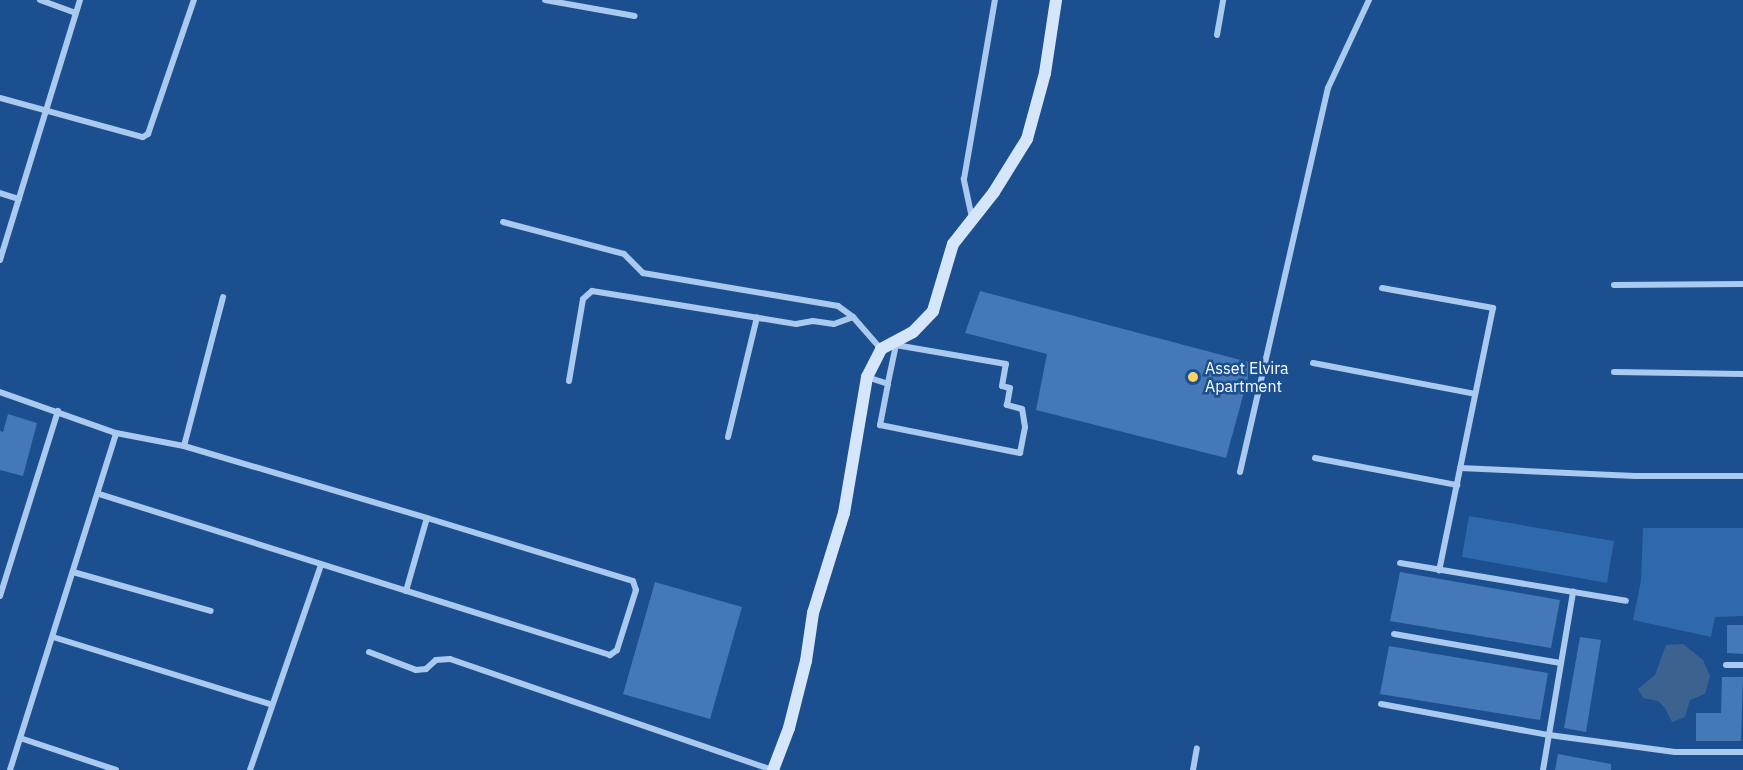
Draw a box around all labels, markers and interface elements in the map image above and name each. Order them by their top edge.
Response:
place label: Asset Elvira Apartment [1205,358,1289,396]
marker: Asset Elvira Apartment [1186,370,1200,384]

